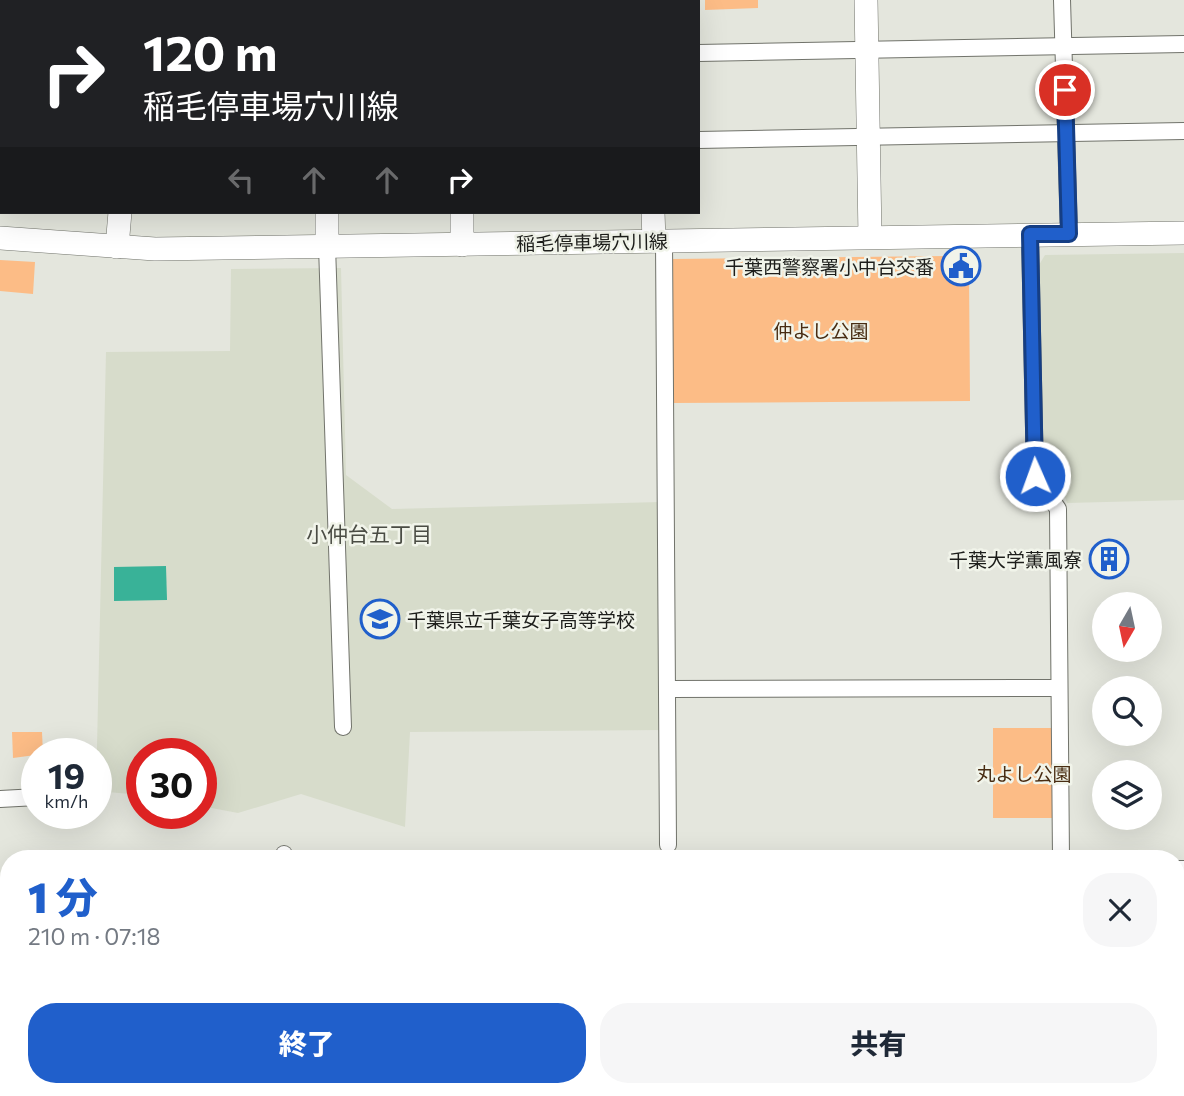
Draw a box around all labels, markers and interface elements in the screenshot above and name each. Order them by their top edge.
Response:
text: 120 m [143,21,277,81]
icon: right [28,28,119,119]
pin [1035,60,1095,120]
icon: arrive [1046,71,1084,109]
text: 稲毛停車場穴川線 [143,85,399,125]
icon: left [222,161,260,199]
icon: ahead [295,161,333,199]
icon: ahead [368,161,406,199]
icon: right [441,161,479,199]
street label: 稲毛停車場穴川線 [516,229,668,255]
public building icon: 千葉西警察署小中台交番 [940,245,982,287]
place label: 千葉西警察署小中台交番 [725,255,934,278]
park label: 仲よし公園 [773,319,869,342]
position arrow [998,439,1072,513]
district label: 小仲台五丁目 [306,521,432,546]
building icon: 千葉大学薫風寮 [1088,538,1130,580]
place label: 千葉大学薫風寮 [949,548,1082,571]
north arrow [1092,592,1162,662]
map controls [1092,592,1162,830]
school or university icon: 千葉県立千葉女子高等学校 [359,598,401,640]
place label: 千葉県立千葉女子高等学校 [407,608,635,631]
button: search [1092,676,1162,746]
speed limit sign: 30 [126,738,217,829]
text: 19 [48,753,85,796]
button: layers [1092,760,1162,830]
park label: 丸よし公園 [976,762,1072,785]
text: km/h [45,790,88,812]
text: 1 分 [28,870,98,922]
button: close [1083,873,1157,947]
text: 210 m · 07:18 [28,922,161,950]
button: 終了 [28,1003,586,1083]
button: 共有 [600,1003,1157,1083]

